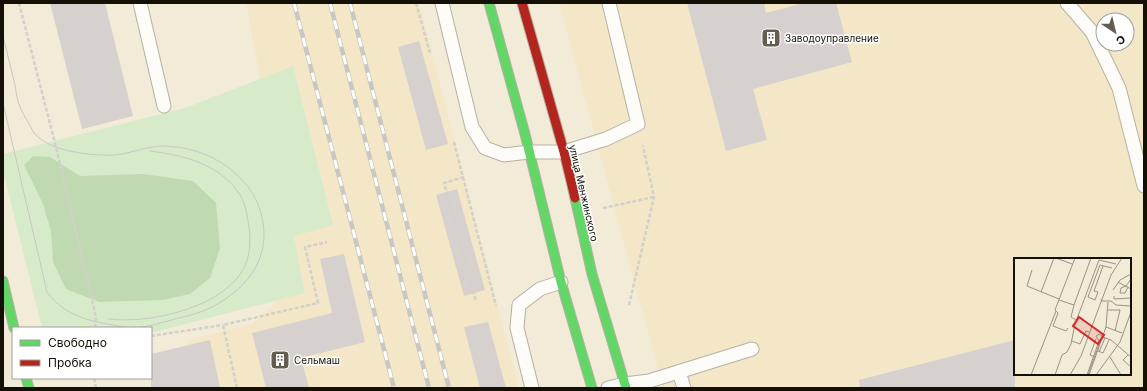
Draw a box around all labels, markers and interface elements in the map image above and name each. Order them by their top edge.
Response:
north arrow [1095,12,1135,52]
building icon: Заводоуправление [760,27,782,49]
place label: Заводоуправление [785,32,879,44]
text: С [1113,32,1128,48]
street label: улица Менжинского [567,143,601,243]
inset map [1014,258,1131,375]
legend [12,327,152,379]
text: Свободно [48,335,107,350]
building icon: Сельмаш [269,349,291,371]
place label: Сельмаш [294,354,340,366]
text: Пробка [48,355,92,370]

